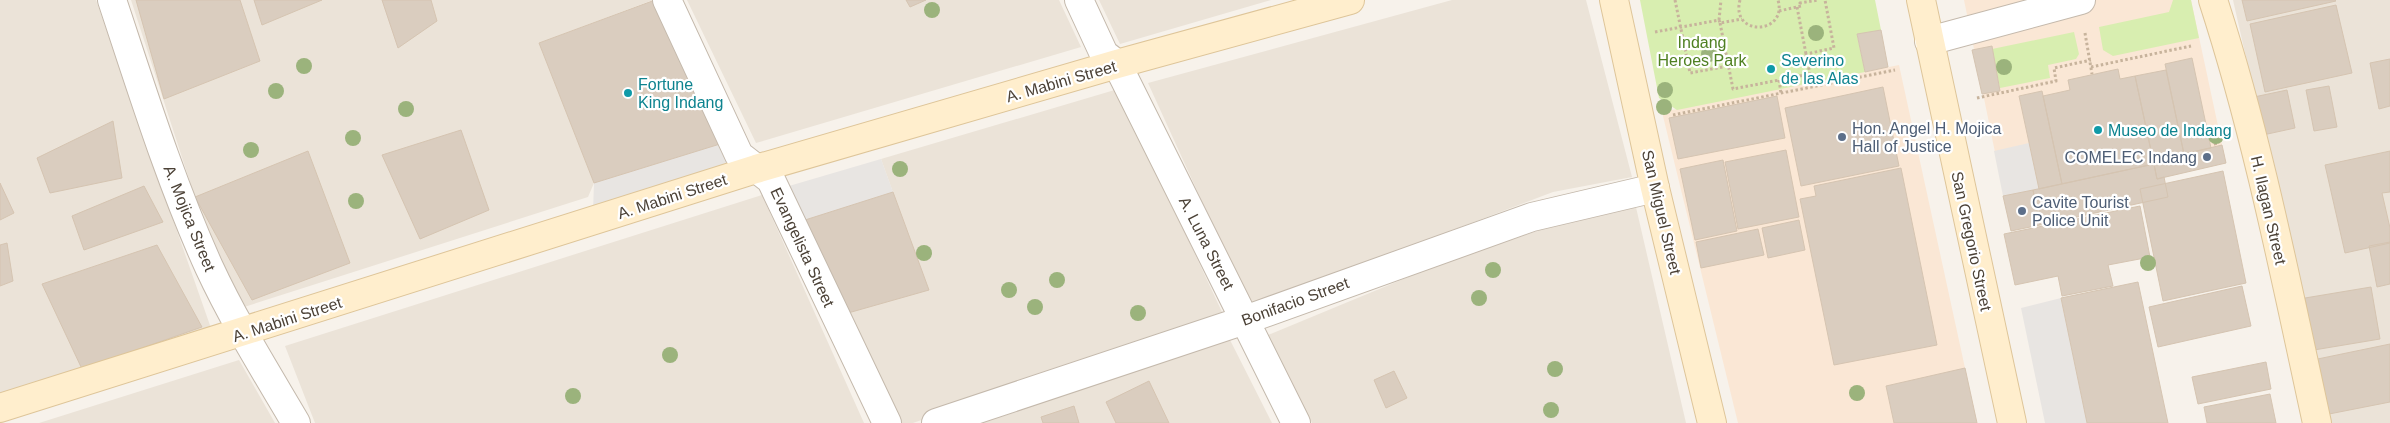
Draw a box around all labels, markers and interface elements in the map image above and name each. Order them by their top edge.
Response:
park label: Indang Heroes Park [1658,34,1747,69]
place label: Severino de las Alas [1781,52,1858,87]
street label: A. Mabini Street [1004,57,1119,105]
marker: Severino de las Alas [1765,63,1777,75]
place label: Fortune King Indang [638,76,723,111]
marker: Fortune King Indang [622,87,634,99]
place label: Hon. Angel H. Mojica Hall of Justice [1852,120,2002,155]
place label: Museo de Indang [2108,122,2232,139]
marker: Museo de Indang [2092,124,2104,136]
marker: Hon. Angel H. Mojica Hall of Justice [1836,131,1848,143]
street label: San Miguel Street [1639,148,1684,277]
place label: COMELEC Indang [2064,149,2197,166]
marker: COMELEC Indang [2201,151,2213,163]
street label: H. Ilagan Street [2248,154,2289,267]
street label: A. Mojica Street [161,163,219,274]
street label: San Gregorio Street [1948,170,1995,313]
street label: A. Mabini Street [615,171,729,222]
street label: Evangelista Street [767,185,838,310]
street label: A. Luna Street [1176,194,1238,293]
place label: Cavite Tourist Police Unit [2032,194,2129,229]
marker: Cavite Tourist Police Unit [2016,205,2028,217]
street label: Bonifacio Street [1239,274,1352,329]
street label: A. Mabini Street [230,294,344,345]

